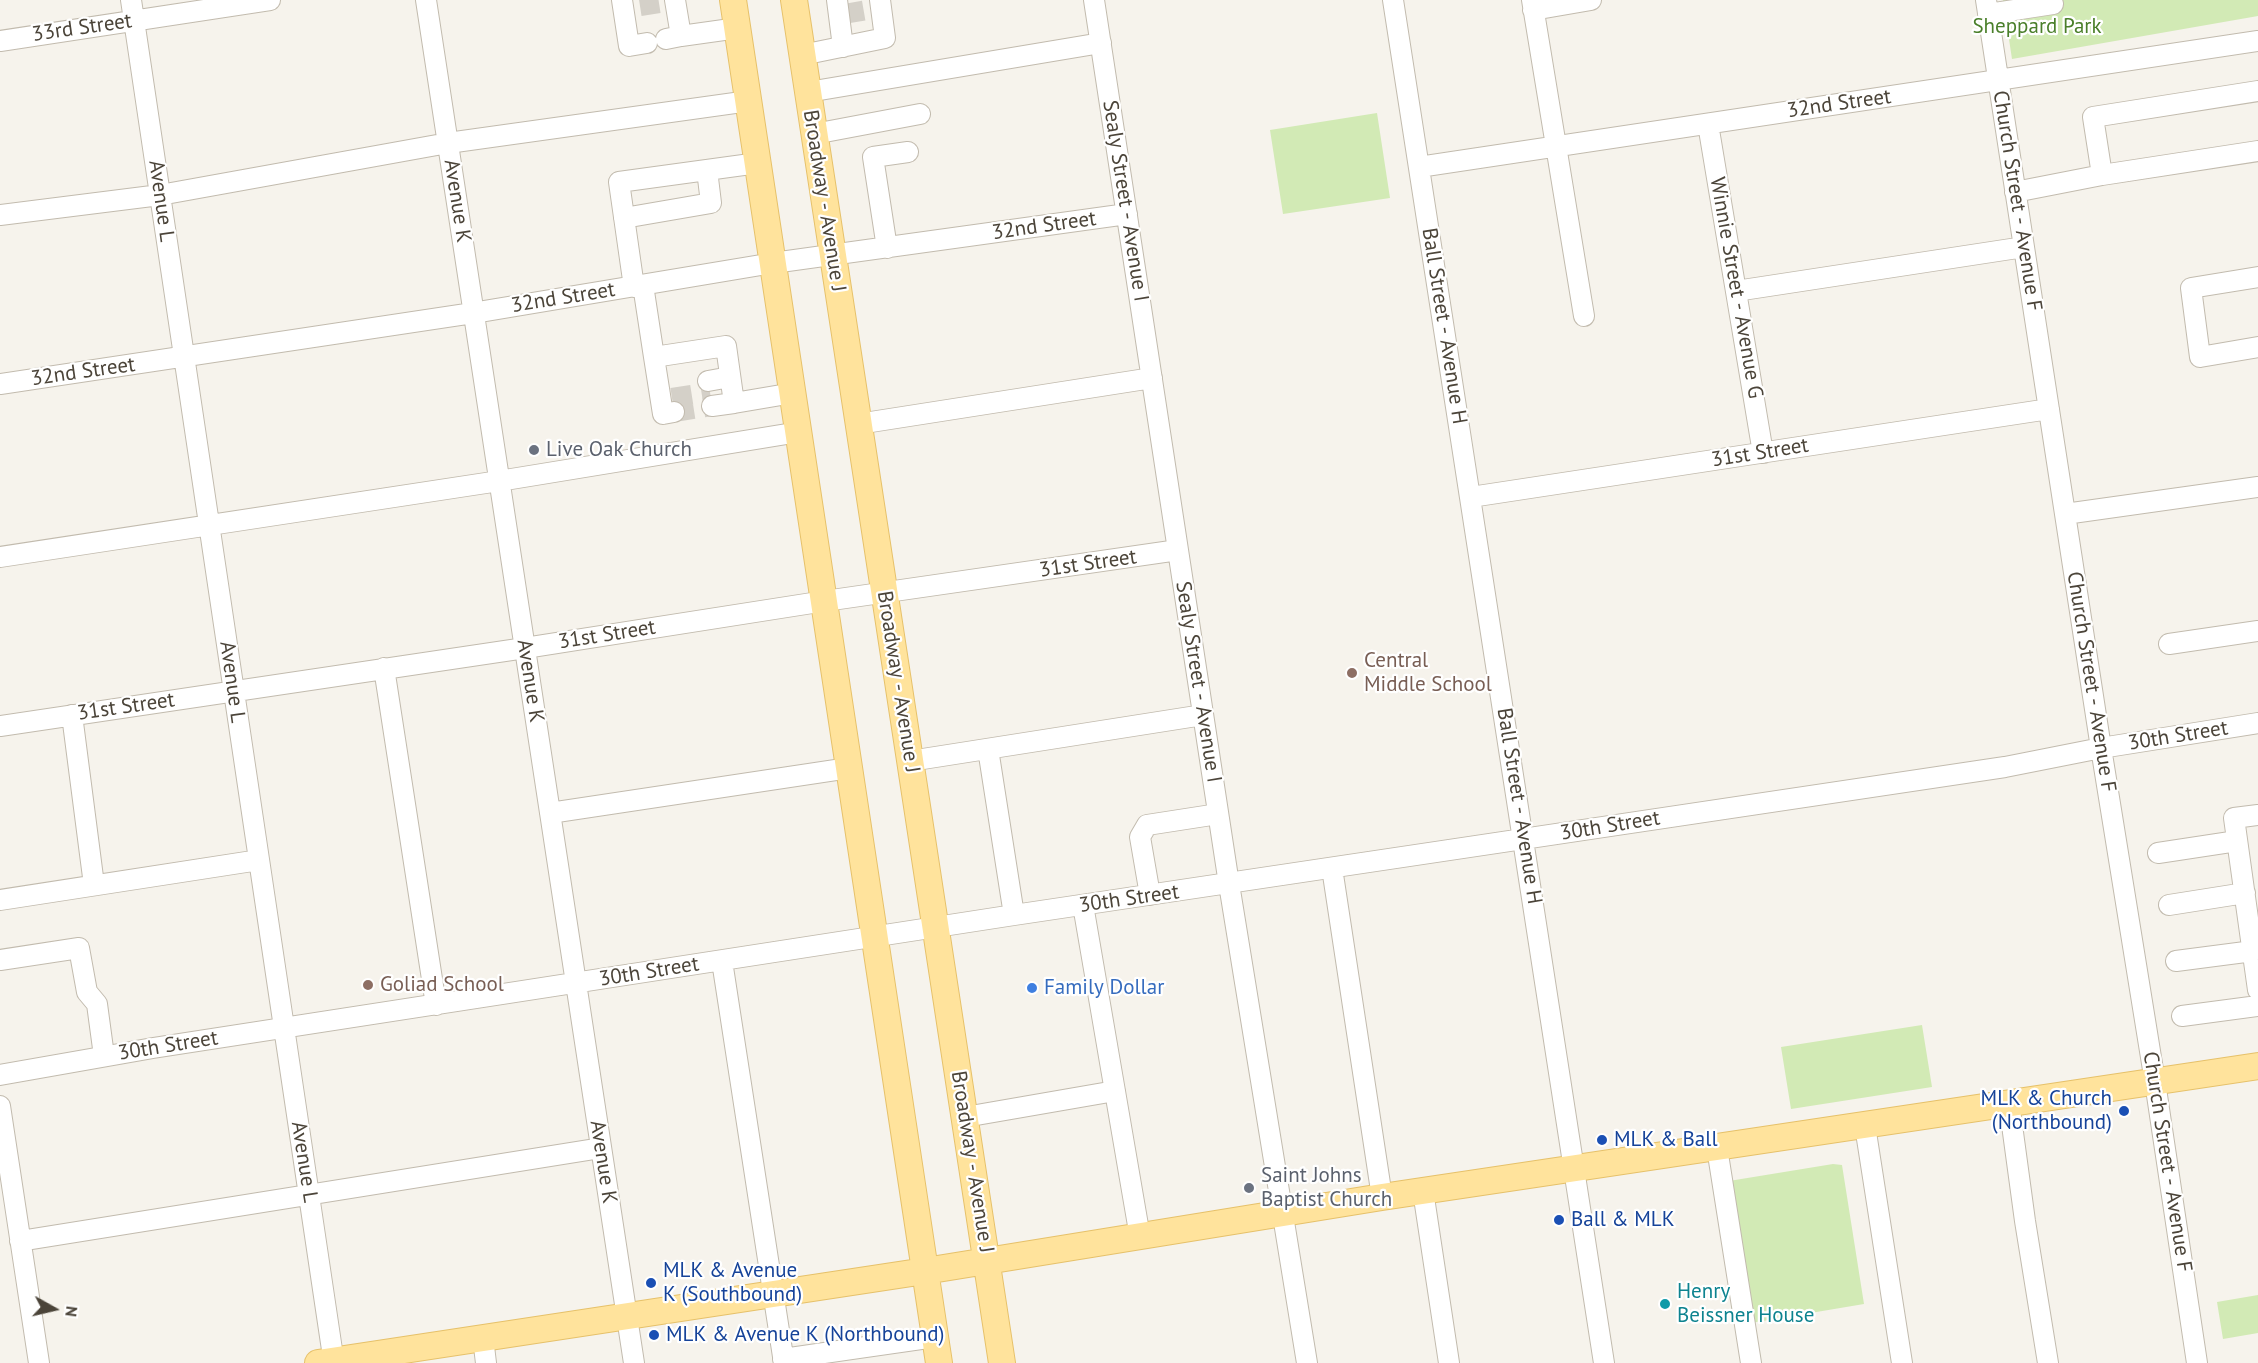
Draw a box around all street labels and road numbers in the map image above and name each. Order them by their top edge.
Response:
street label: 33rd Street [30,9,134,47]
street label: 32nd Street [1785,84,1893,124]
street label: Church Street - Avenue F [1987,89,2047,313]
street label: Sealy Street - Avenue I [1097,99,1153,303]
street label: Broadway - Avenue J [797,108,851,294]
street label: Avenue K [438,158,476,244]
street label: Avenue L [143,159,179,243]
street label: Winnie Street - Avenue G [1704,175,1768,401]
street label: 32nd Street [990,206,1098,246]
street label: Ball Street - Avenue H [1416,226,1472,426]
street label: 32nd Street [509,277,617,319]
street label: 32nd Street [29,352,137,392]
street label: 31st Street [1710,433,1810,473]
street label: 31st Street [1038,545,1138,583]
street label: Church Street - Avenue F [2061,570,2121,794]
street label: Sealy Street - Avenue I [1170,580,1226,784]
street label: Broadway - Avenue J [871,589,925,775]
street label: 31st Street [557,615,657,655]
street label: Avenue K [511,638,549,724]
street label: Avenue L [214,640,250,724]
street label: 31st Street [76,688,176,726]
street label: Ball Street - Avenue H [1491,706,1547,906]
street label: 30th Street [2126,716,2230,756]
street label: 30th Street [1558,806,1662,846]
street label: 30th Street [1077,880,1181,918]
street label: 30th Street [597,952,701,992]
street label: 30th Street [116,1026,220,1066]
street label: Church Street - Avenue F [2137,1050,2197,1274]
street label: Broadway - Avenue J [945,1069,999,1255]
street label: Avenue K [584,1119,622,1205]
street label: Avenue L [285,1120,323,1204]

